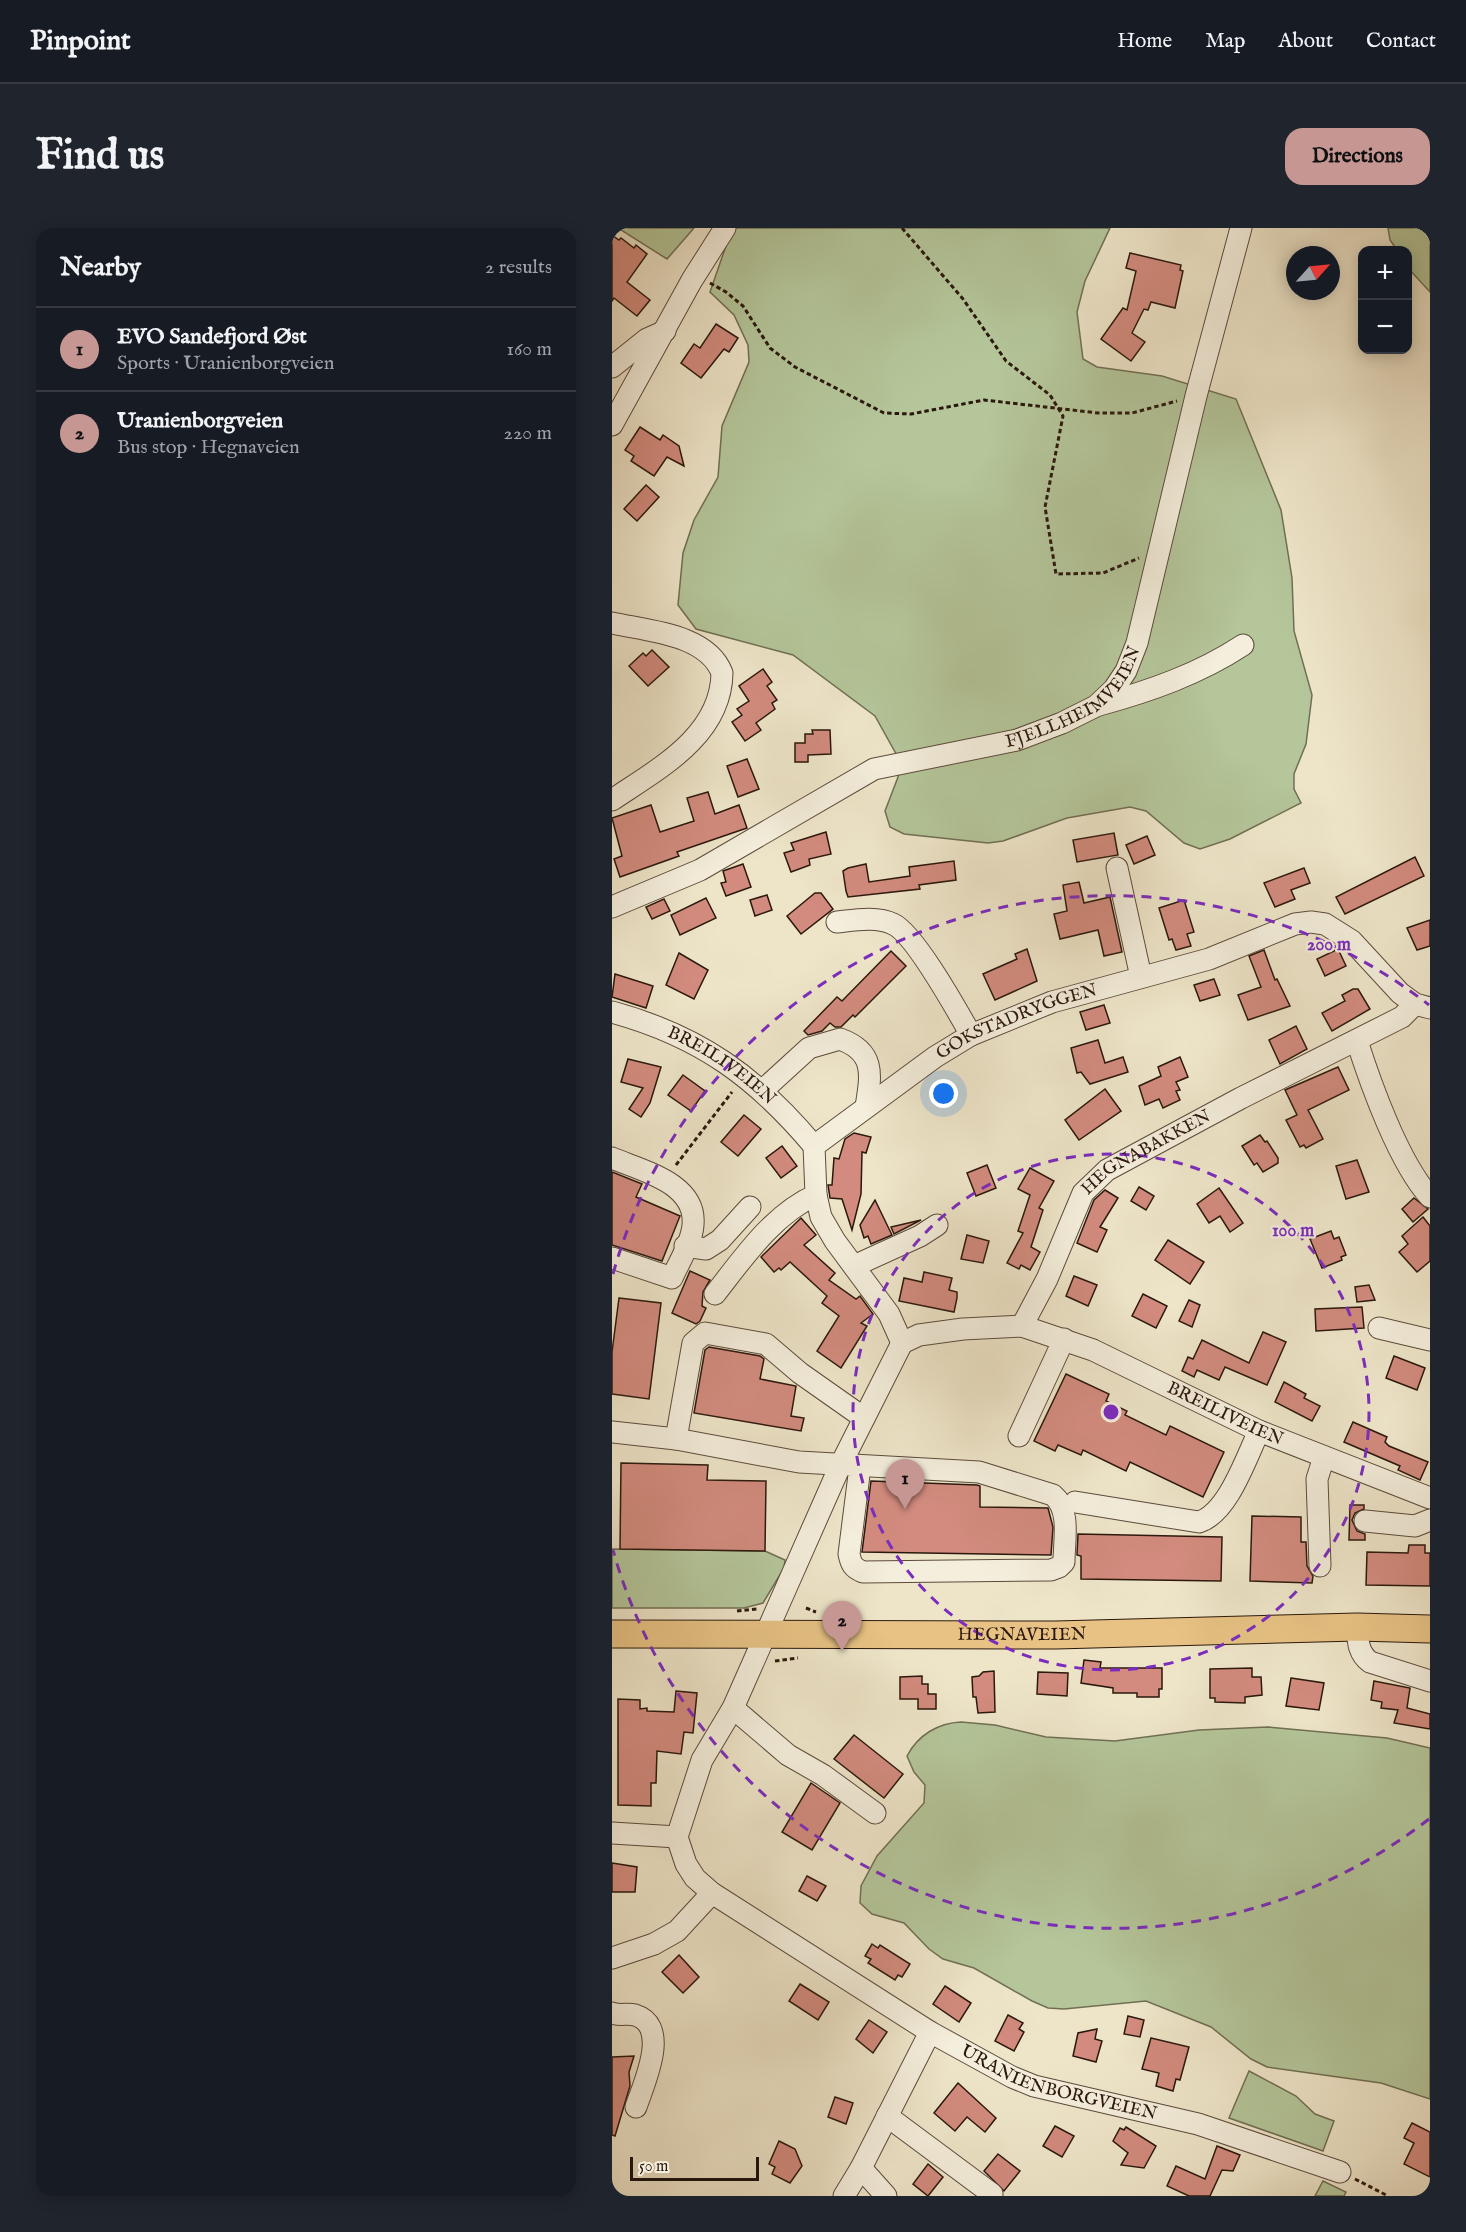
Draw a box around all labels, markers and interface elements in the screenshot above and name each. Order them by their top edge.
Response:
text: Pinpoint [30,24,131,59]
text: Home [1117,28,1172,55]
text: Map [1205,28,1245,55]
text: About [1278,28,1333,55]
text: Contact [1366,28,1436,55]
button: Directions [1285,128,1430,185]
text: Find us [36,130,164,183]
north arrow [1286,246,1340,300]
map controls [1358,246,1412,354]
button: + [1358,246,1412,300]
text: Nearby [60,251,141,284]
text: 2 results [485,255,552,280]
button: − [1358,300,1412,354]
text: EVO Sandefjord Øst [117,323,307,351]
text: 1 [76,337,83,362]
text: 160 m [506,337,552,362]
text: Sports · Uranienborgveien [117,351,334,376]
text: Uranienborgveien [117,407,283,435]
text: 2 [75,421,84,446]
text: 220 m [504,421,552,446]
text: Bus stop · Hegnaveien [117,435,300,460]
street label: FJELLHEIMVEIEN [1004,642,1146,754]
text: 200 m [1307,934,1351,957]
street label: GOKSTADRYGGEN [932,979,1100,1065]
street label: BREILIVEIEN [664,1021,781,1110]
your location [929,1079,958,1108]
street label: HEGNABAKKEN [1076,1105,1215,1200]
text: 100 m [1272,1220,1314,1243]
street label: BREILIVEIEN [1163,1376,1287,1451]
centre of rings [1101,1402,1121,1422]
pin: 1 [886,1460,924,1509]
pin: 2 [822,1602,862,1651]
street label: HEGNAVEIEN [958,1623,1087,1647]
street label: URANIENBORGVEIEN [957,2040,1160,2126]
scale bar [630,2154,759,2182]
text: 50 m [639,2157,668,2177]

